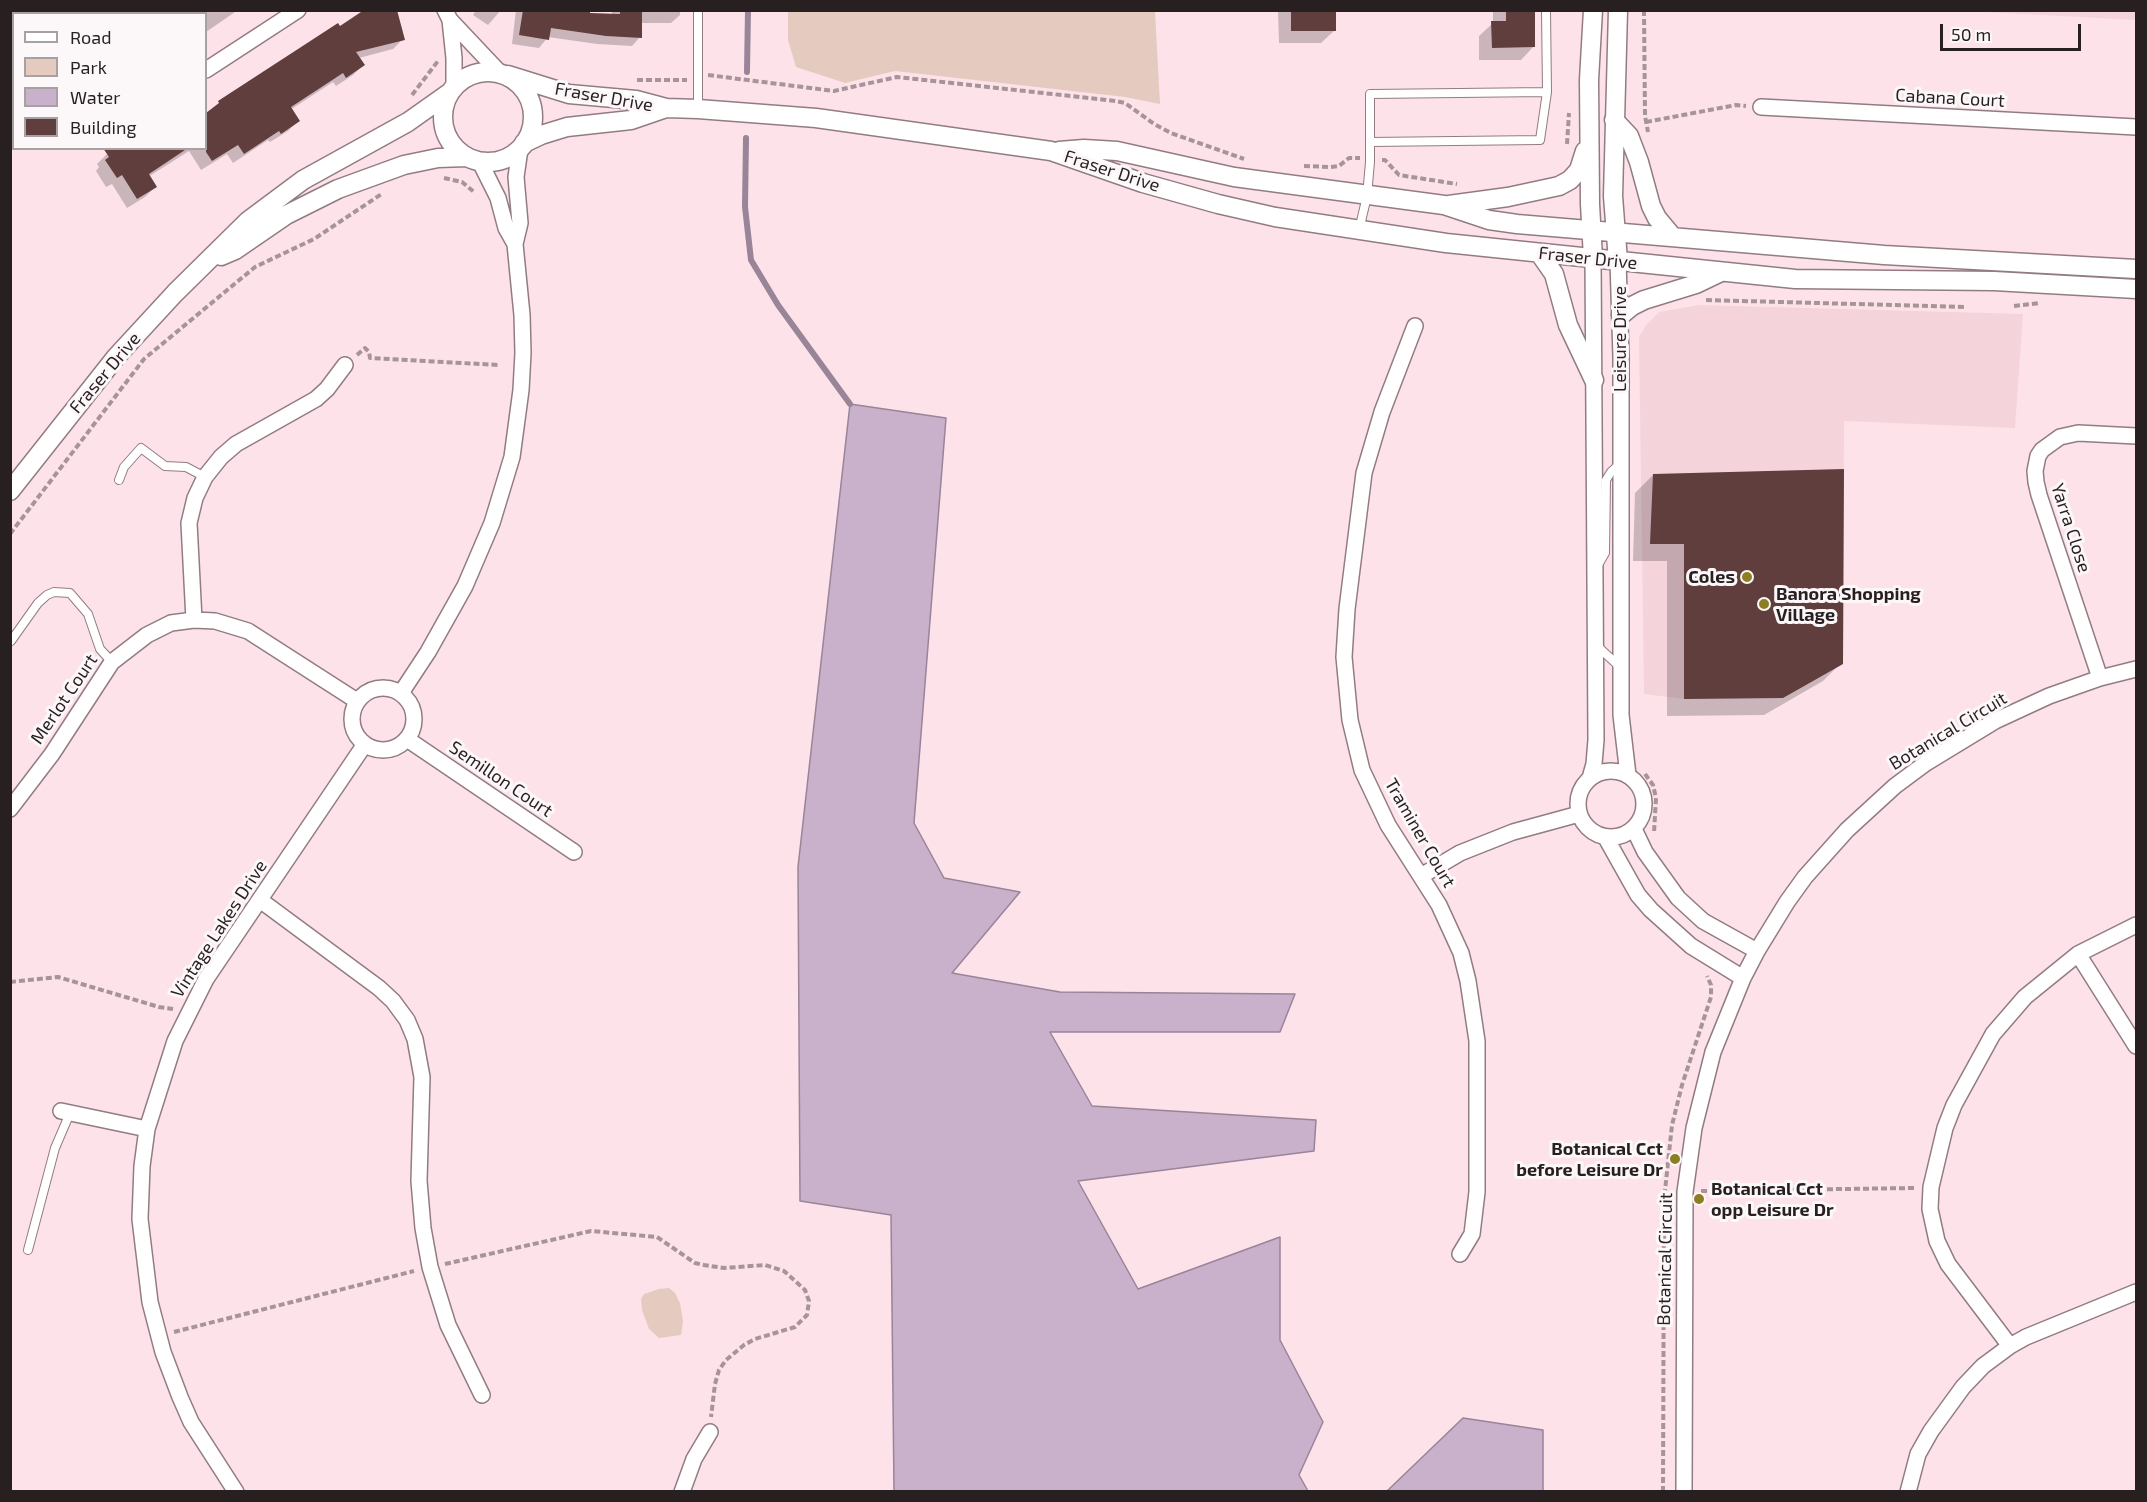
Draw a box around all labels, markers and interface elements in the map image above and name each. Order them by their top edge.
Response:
legend [12,12,207,150]
scale bar [1943,12,2084,50]
text: 50 m [1951,23,1991,45]
text: Road [70,26,111,48]
text: Park [70,56,107,78]
street label: Fraser Drive [553,78,655,116]
street label: Cabana Court [1895,84,2005,112]
text: Water [70,86,120,108]
text: Building [70,116,137,138]
street label: Fraser Drive [1061,145,1163,197]
street label: Fraser Drive [1538,242,1638,274]
street label: Leisure Drive [1609,286,1631,392]
street label: Fraser Drive [65,328,145,418]
street label: Yarra Close [2047,481,2095,575]
place label: Coles [1688,566,1735,588]
marker: Coles [1740,570,1754,584]
place label: Banora Shopping Village [1776,583,1921,626]
marker: Banora Shopping Village [1757,597,1771,611]
street label: Merlot Court [26,650,102,748]
street label: Botanical Circuit [1885,687,2011,775]
street label: Semillon Court [445,736,557,822]
street label: Traminer Court [1380,775,1460,891]
street label: Vintage Lakes Drive [166,856,272,1002]
place label: Botanical Cct before Leisure Dr [1516,1138,1663,1180]
marker: Botanical Cct before Leisure Dr [1668,1152,1682,1166]
place label: Botanical Cct opp Leisure Dr [1711,1178,1834,1220]
street label: Botanical Circuit [1653,1192,1677,1326]
marker: Botanical Cct opp Leisure Dr [1692,1192,1706,1206]

